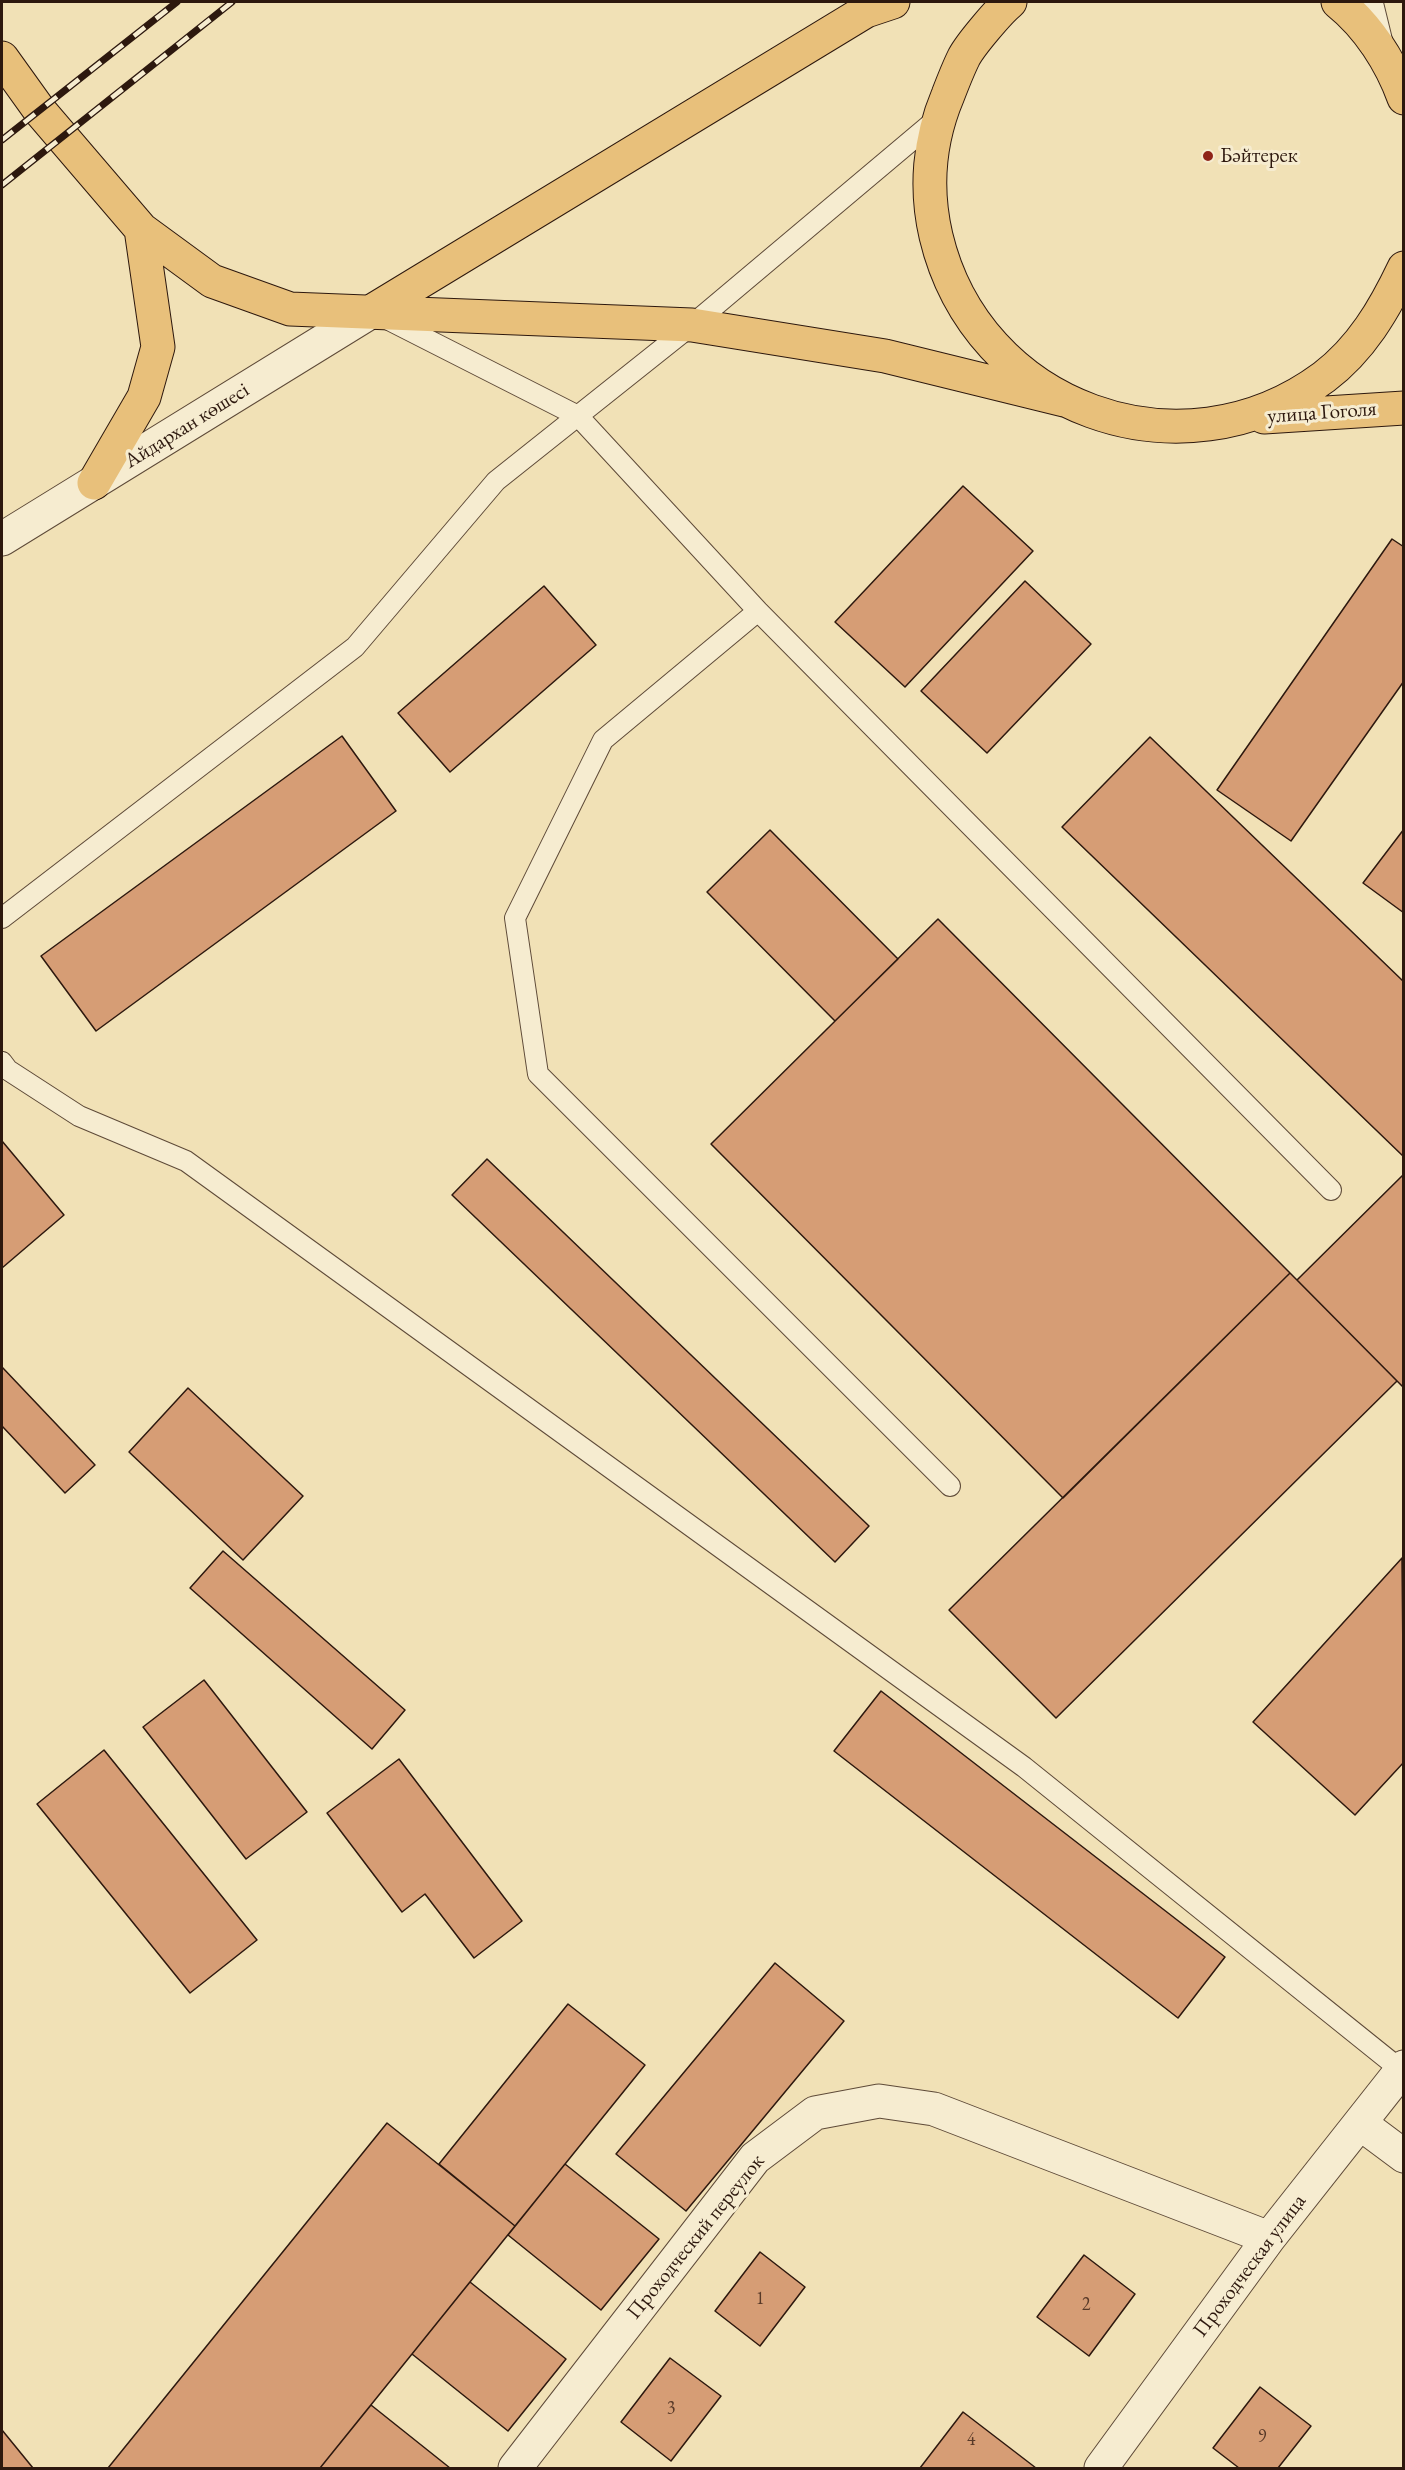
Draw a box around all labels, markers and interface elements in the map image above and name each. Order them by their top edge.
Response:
place label: Бәйтерек [1220,143,1298,169]
marker: Бәйтерек [1201,149,1215,163]
street label: Айдархан көшесі [120,378,254,474]
street label: улица Гоголя [1267,397,1377,429]
street label: Проходческий переулок [622,2149,770,2325]
street label: Проходческая улица [1188,2190,1312,2342]
house number: 1 [756,2288,764,2310]
house number: 2 [1082,2294,1090,2316]
house number: 3 [667,2398,675,2420]
house number: 9 [1258,2426,1266,2448]
house number: 4 [967,2429,975,2451]

